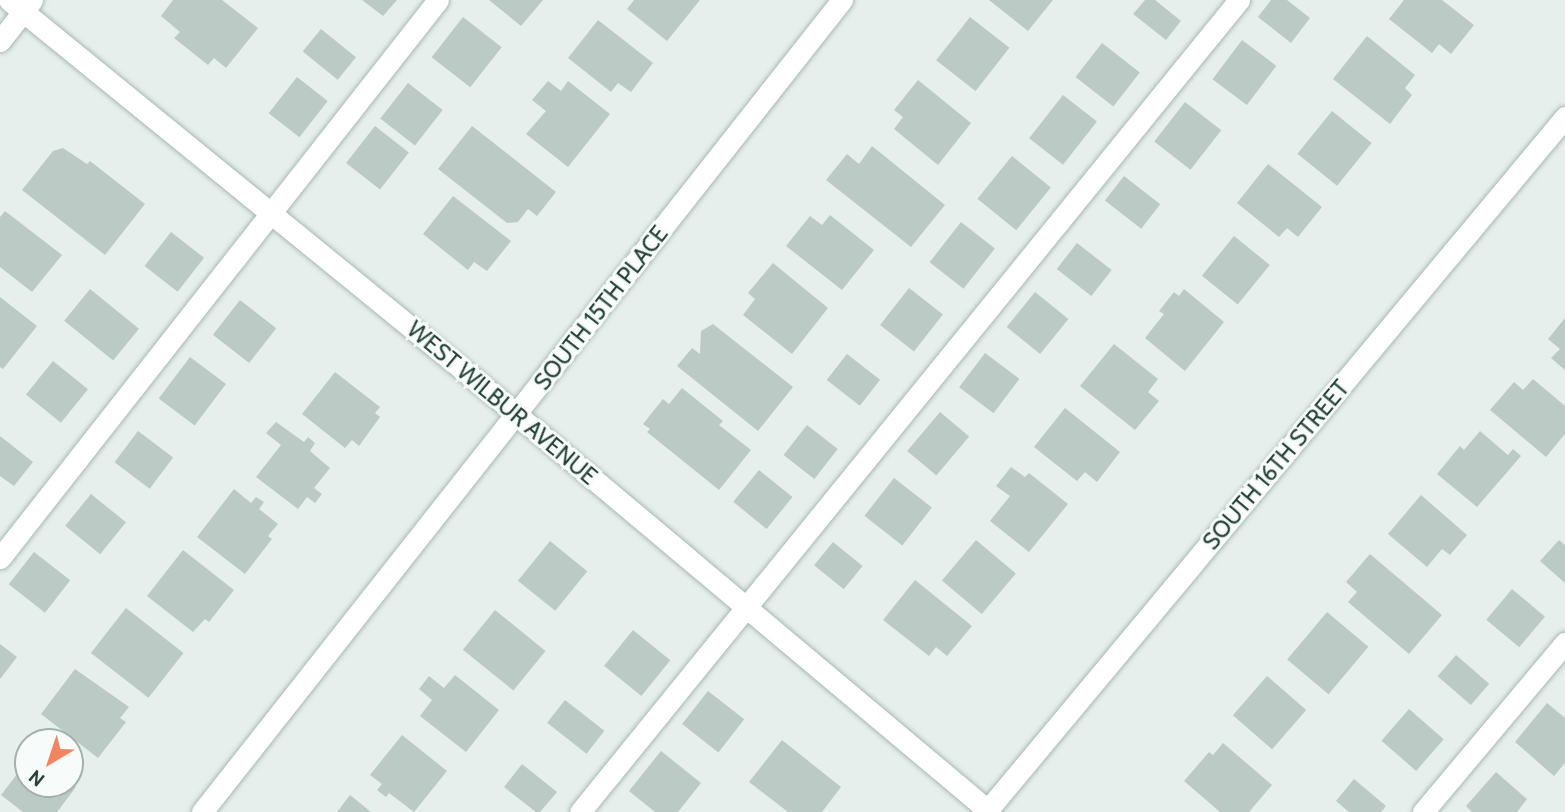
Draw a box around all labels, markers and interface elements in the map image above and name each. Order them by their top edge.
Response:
street label: SOUTH 15TH PLACE [528,220,674,396]
street label: WEST WILBUR AVENUE [401,316,603,490]
street label: SOUTH 16TH STREET [1197,375,1355,555]
north arrow [14,728,84,798]
text: N [24,765,49,791]

